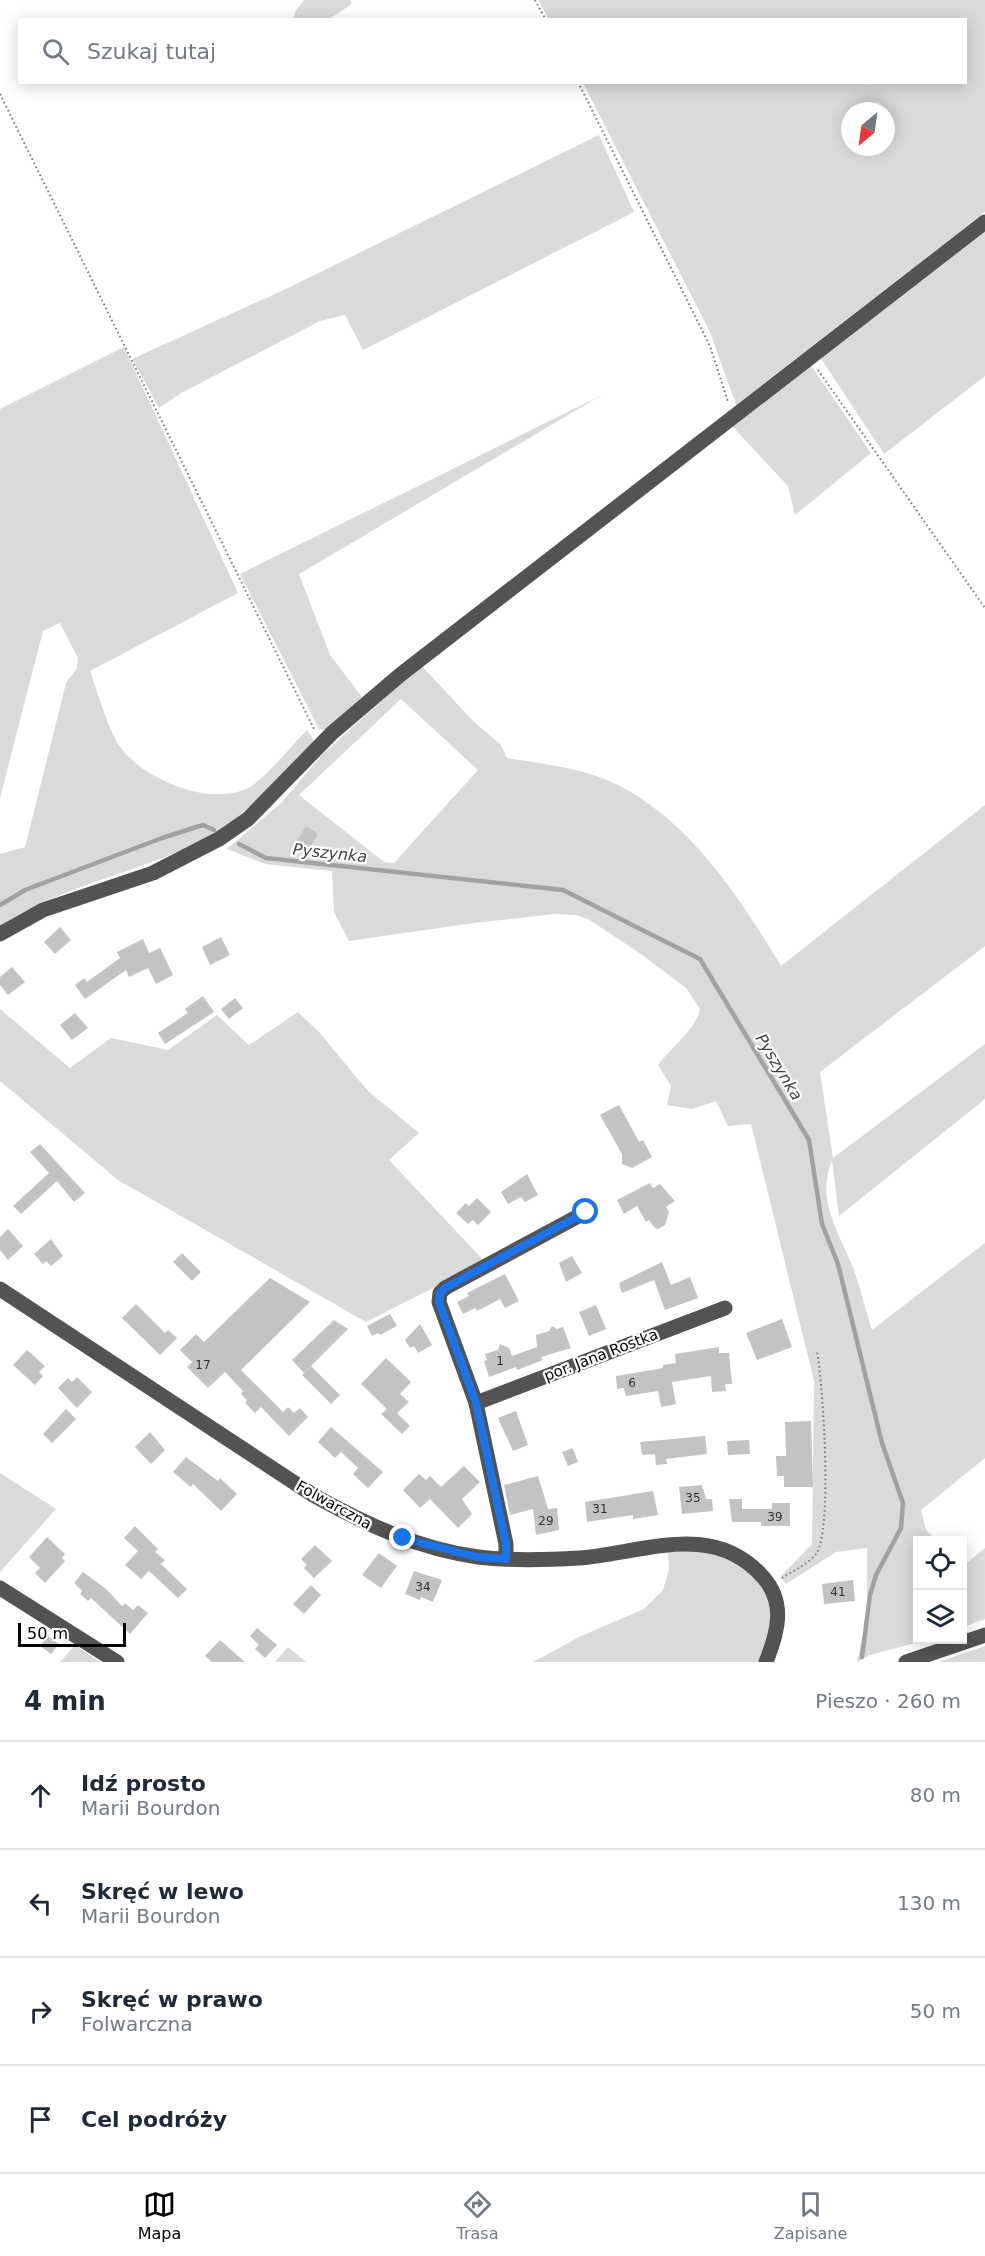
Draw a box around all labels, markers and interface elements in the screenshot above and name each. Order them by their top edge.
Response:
search box [18,18,967,84]
icon: search [39,35,72,68]
text: Szukaj tutaj [87,39,216,64]
north arrow [841,102,895,156]
water label: Pyszynka [292,840,368,866]
water label: Pyszynka [752,1030,806,1104]
route start [572,1198,598,1224]
street label: por. Jana Rostka [542,1325,660,1385]
house number: 1 [496,1354,504,1368]
house number: 17 [195,1358,211,1372]
house number: 6 [628,1376,636,1390]
street label: Folwarczna [293,1477,375,1533]
house number: 35 [685,1491,701,1505]
house number: 31 [592,1502,608,1516]
house number: 39 [767,1510,783,1524]
house number: 29 [538,1514,554,1528]
route end [389,1524,415,1550]
map controls [913,1536,967,1644]
button: locate [913,1536,967,1590]
house number: 34 [415,1580,431,1594]
house number: 41 [830,1585,846,1599]
button: layers [913,1590,967,1644]
scale bar [18,1620,126,1648]
text: 50 m [27,1624,68,1643]
text: 4 min [24,1686,106,1716]
text: Pieszo · 260 m [815,1689,961,1713]
text: Idź prosto [81,1771,206,1796]
icon: ahead [24,1779,57,1812]
text: 80 m [910,1783,961,1807]
text: Marii Bourdon [81,1796,220,1820]
text: Skręć w lewo [81,1879,244,1904]
icon: left [24,1887,57,1920]
text: 130 m [897,1891,961,1915]
text: Marii Bourdon [81,1904,220,1928]
text: Skręć w prawo [81,1987,263,2012]
icon: right [24,1995,57,2028]
text: 50 m [910,1999,961,2023]
text: Folwarczna [81,2012,192,2036]
icon: arrive [24,2103,57,2136]
text: Cel podróży [81,2107,227,2132]
tab: Mapa [138,2188,181,2243]
tab: Trasa [457,2188,499,2243]
tab: Zapisane [774,2188,847,2243]

